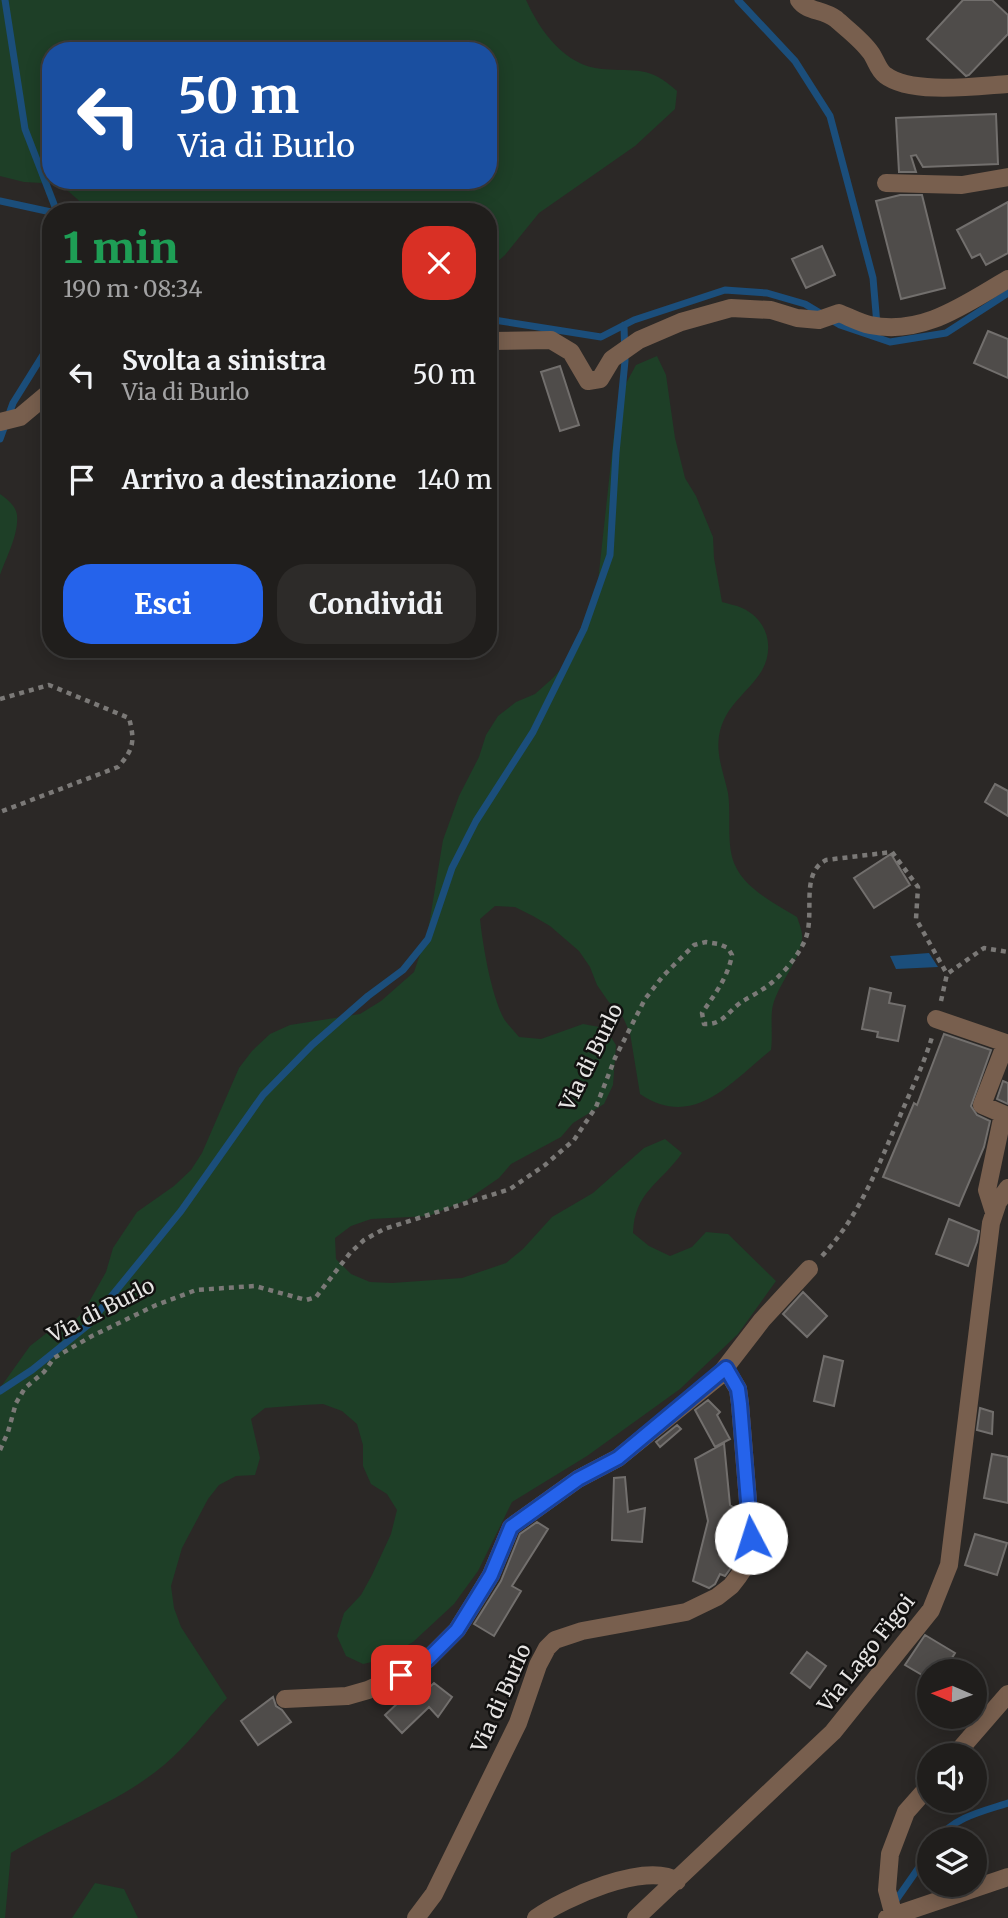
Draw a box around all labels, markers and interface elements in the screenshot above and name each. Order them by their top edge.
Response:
text: 50 m [178,65,299,126]
icon: left [63,70,154,161]
text: Via di Burlo [178,126,355,166]
text: 1 min [63,222,178,274]
button: close [402,226,476,300]
text: 190 m · 08:34 [63,274,202,303]
text: Svolta a sinistra [122,344,326,377]
icon: left [63,356,101,394]
text: 50 m [412,358,476,391]
text: Via di Burlo [122,377,249,406]
icon: arrive [63,461,101,499]
text: Arrivo a destinazione [122,463,396,496]
text: 140 m [417,463,492,496]
button: Esci [63,564,263,644]
button: Condividi [277,564,476,644]
street label: Via di Burlo [553,999,629,1116]
street label: Via di Burlo [42,1272,159,1349]
position arrow [714,1501,788,1575]
street label: Via Lago Figoi [811,1589,920,1718]
street label: Via di Burlo [465,1639,537,1757]
pin [371,1645,431,1705]
icon: arrive [382,1656,420,1694]
north arrow [917,1659,987,1729]
map controls [917,1659,987,1897]
button: sound [917,1743,987,1813]
button: layers [917,1827,987,1897]

